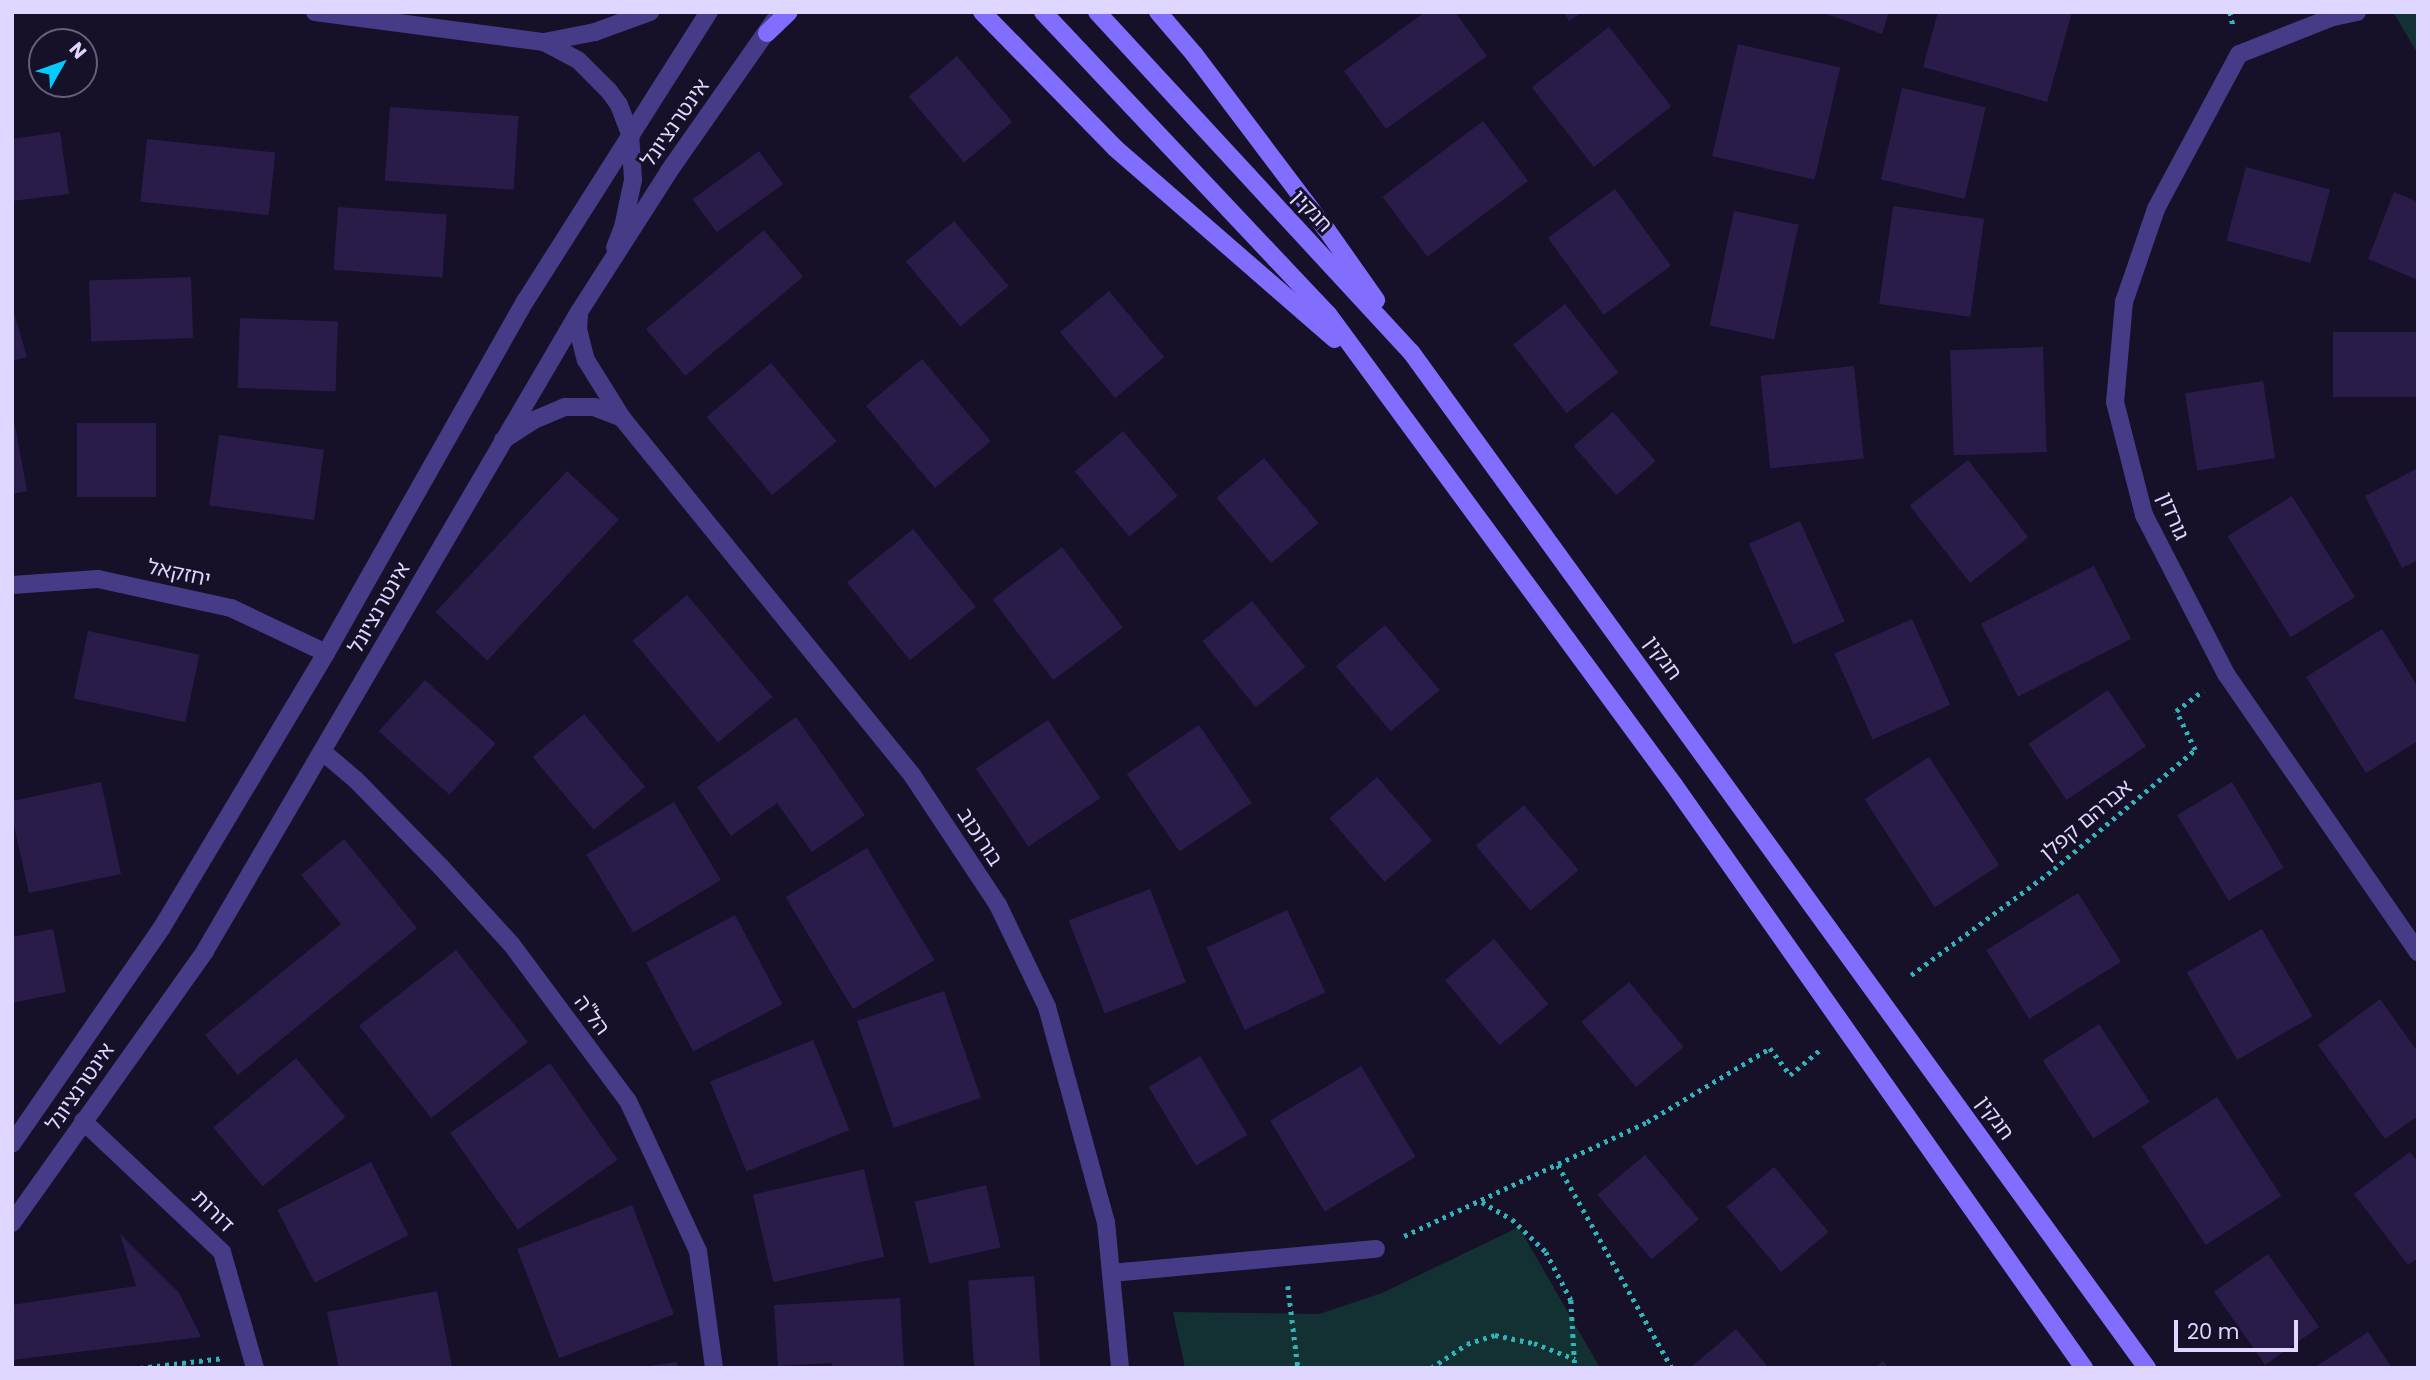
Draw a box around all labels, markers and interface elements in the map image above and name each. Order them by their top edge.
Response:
north arrow [28,28,98,98]
text: N [63,36,93,65]
street label: אינטרנציונל [636,74,714,172]
street label: חנקין [1286,185,1338,237]
street label: גורדון [2152,488,2194,544]
street label: יחזקאל [145,554,213,592]
street label: אינטרנציונל [343,558,415,658]
street label: חנקין [1639,631,1687,685]
street label: אברהם קפלן [2035,774,2137,866]
street label: בורוכוב [952,803,1008,871]
street label: הל"ה [569,990,615,1040]
street label: אינטרנציונל [41,1038,119,1136]
street label: חנקין [1971,1091,2019,1145]
street label: דורות [187,1185,239,1237]
scale bar [2178,1306,2302,1350]
text: 20 m [2187,1317,2240,1346]

